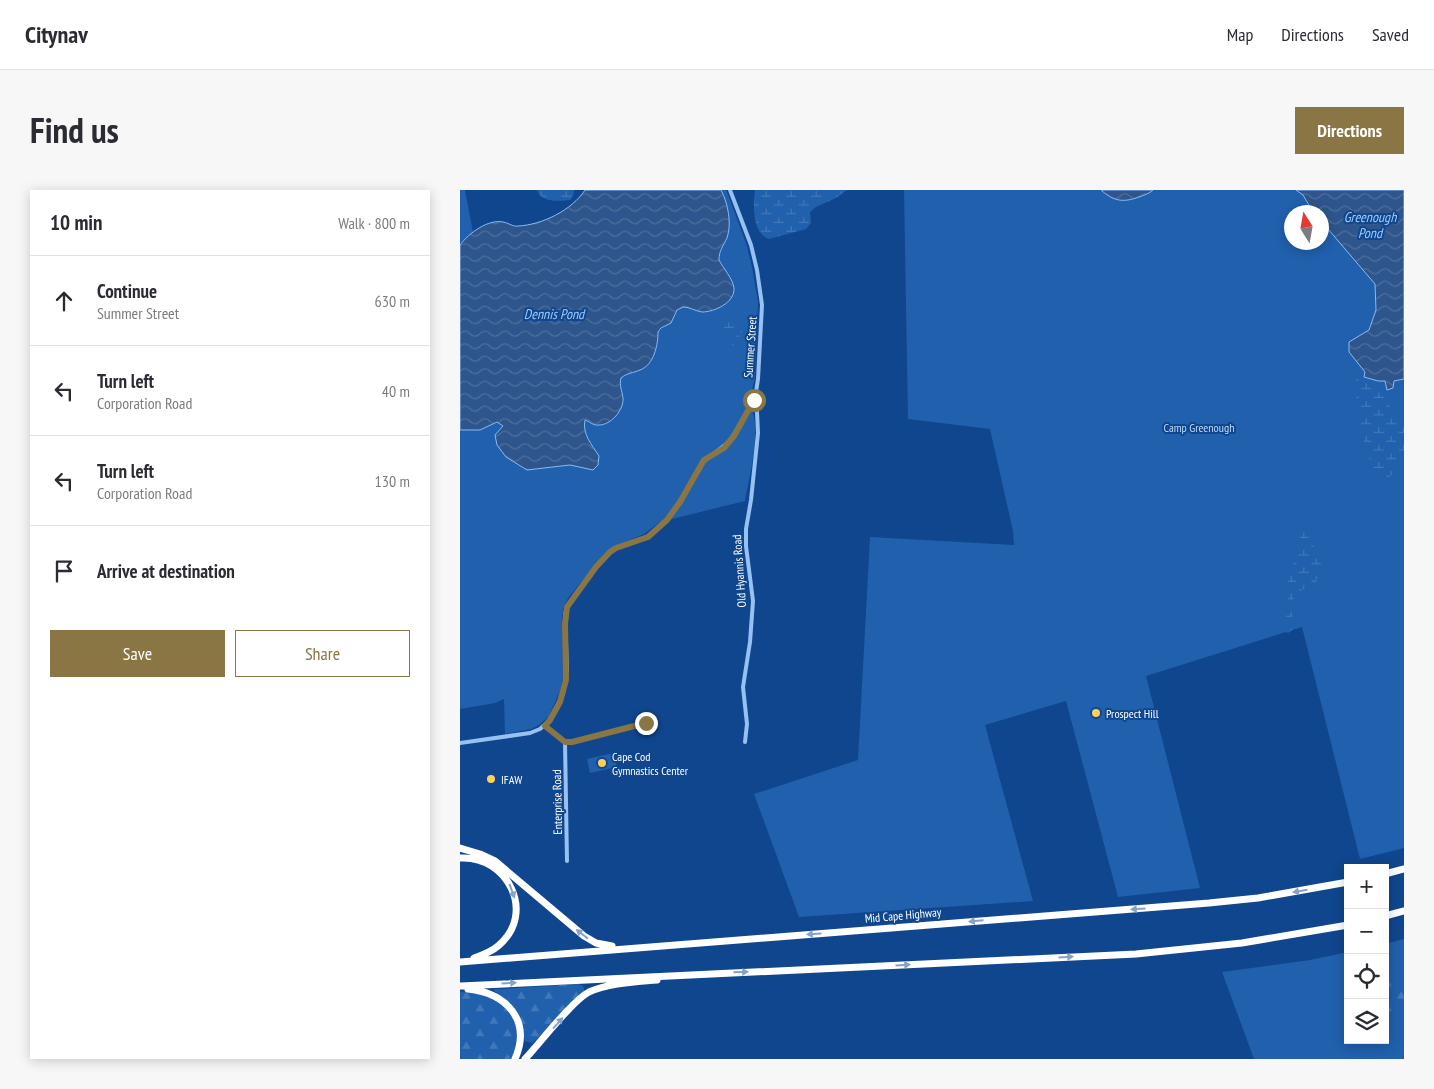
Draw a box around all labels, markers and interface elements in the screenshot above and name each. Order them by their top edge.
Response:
text: Citynav [25,19,88,50]
text: Map [1227,23,1253,46]
text: Directions [1281,23,1344,46]
text: Saved [1372,23,1409,46]
text: Find us [30,107,119,153]
button: Directions [1295,107,1404,154]
north arrow [1284,205,1329,250]
water label: Greenough Pond [1344,208,1397,242]
text: 10 min [50,209,102,236]
text: Walk · 800 m [338,213,410,233]
text: Continue [97,279,157,303]
icon: ahead [50,287,78,315]
text: 630 m [375,291,410,311]
text: Summer Street [97,303,179,323]
water label: Dennis Pond [524,305,586,323]
street label: Summer Street [740,315,760,378]
text: Turn left [97,369,154,393]
icon: left [50,377,78,405]
text: 40 m [382,381,410,401]
route start [743,389,766,412]
text: Corporation Road [97,393,192,413]
park label: Camp Greenough [1164,420,1234,435]
text: Turn left [97,459,154,483]
icon: left [50,467,78,495]
text: 130 m [375,471,410,491]
text: Corporation Road [97,483,192,503]
street label: Old Hyannis Road [729,534,749,608]
icon: arrive [50,557,78,585]
text: Arrive at destination [97,559,235,583]
button: Save [50,630,225,677]
button: Share [235,630,410,677]
place label: Prospect Hill [1106,706,1159,721]
marker: Prospect Hill [1090,707,1102,719]
route end [635,712,658,735]
place label: Cape Cod Gymnastics Center [612,749,689,778]
marker: Cape Cod Gymnastics Center [596,757,608,769]
street label: Enterprise Road [549,769,565,835]
place label: IFAW [501,772,522,787]
marker: IFAW [485,773,497,785]
map controls [1344,864,1389,1044]
button: + [1344,864,1389,909]
one-way arrow [509,883,516,898]
one-way arrow [1291,887,1307,895]
street label: Mid Cape Highway [864,904,942,926]
one-way arrow [1130,905,1146,913]
button: − [1344,909,1389,954]
one-way arrow [968,917,984,925]
one-way arrow [576,929,589,940]
one-way arrow [806,930,822,938]
one-way arrow [1058,952,1074,960]
button: locate [1344,954,1389,999]
one-way arrow [895,960,911,968]
one-way arrow [733,968,749,976]
one-way arrow [501,978,517,986]
button: layers [1344,999,1389,1044]
one-way arrow [552,1017,564,1029]

